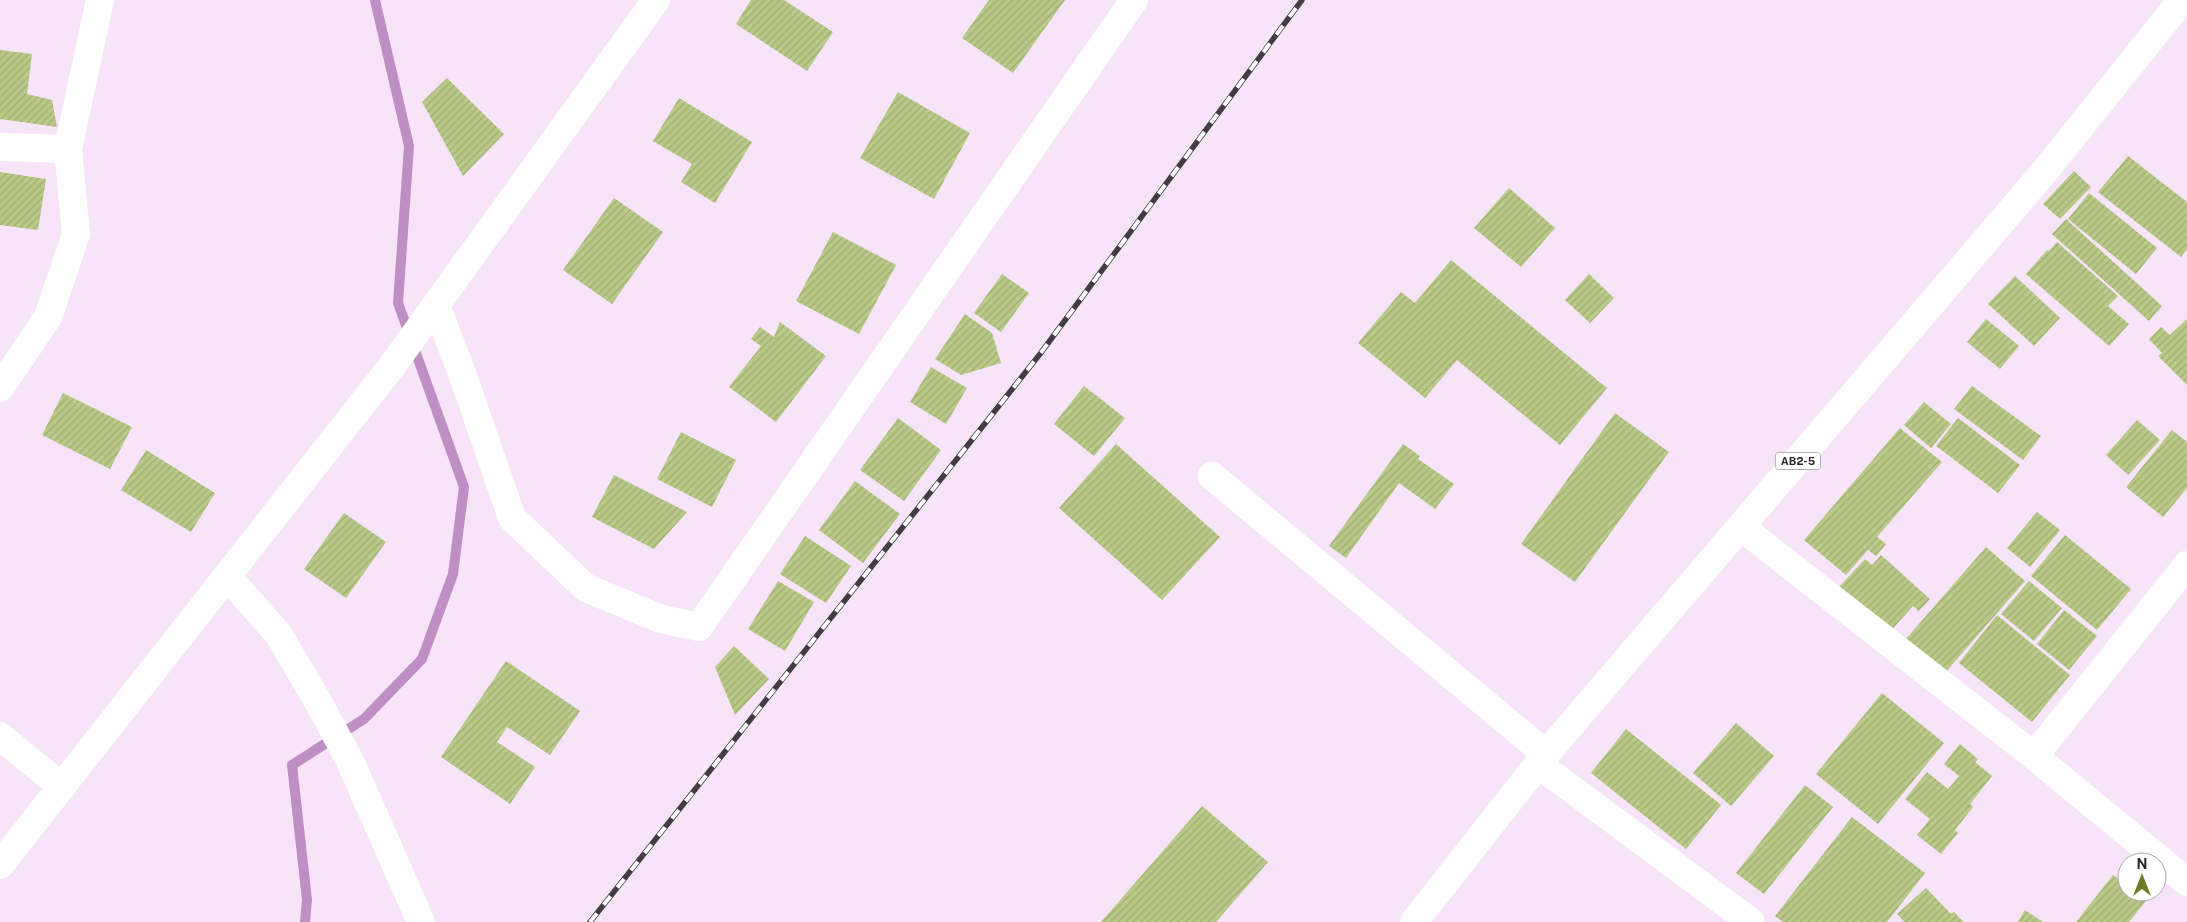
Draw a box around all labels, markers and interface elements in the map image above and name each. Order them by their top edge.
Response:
road number: AB2-5 [1776,452,1820,470]
north arrow [2117,852,2167,902]
text: N [2137,856,2147,872]

